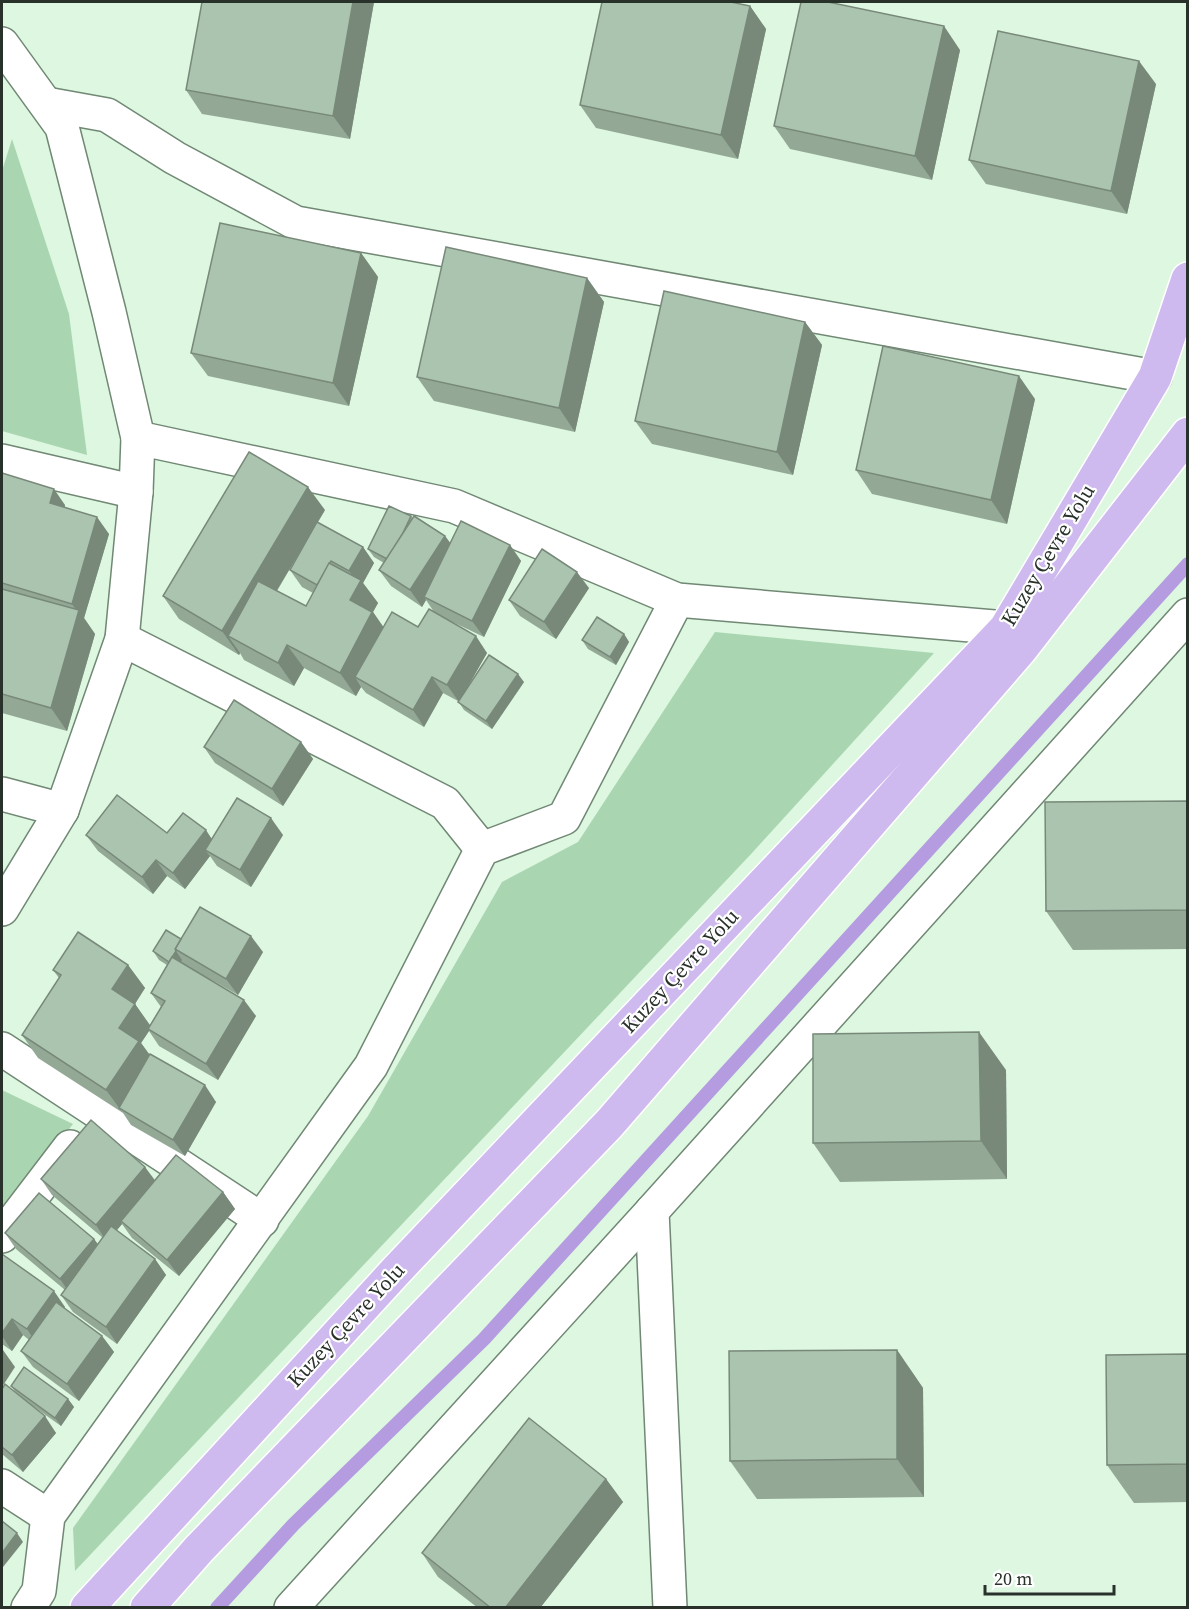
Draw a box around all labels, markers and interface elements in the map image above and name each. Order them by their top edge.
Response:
street label: Kuzey Çevre Yolu [994,478,1101,631]
street label: Kuzey Çevre Yolu [614,902,745,1039]
street label: Kuzey Çevre Yolu [280,1256,411,1393]
scale bar [985,1558,1114,1596]
text: 20 m [994,1566,1032,1591]

